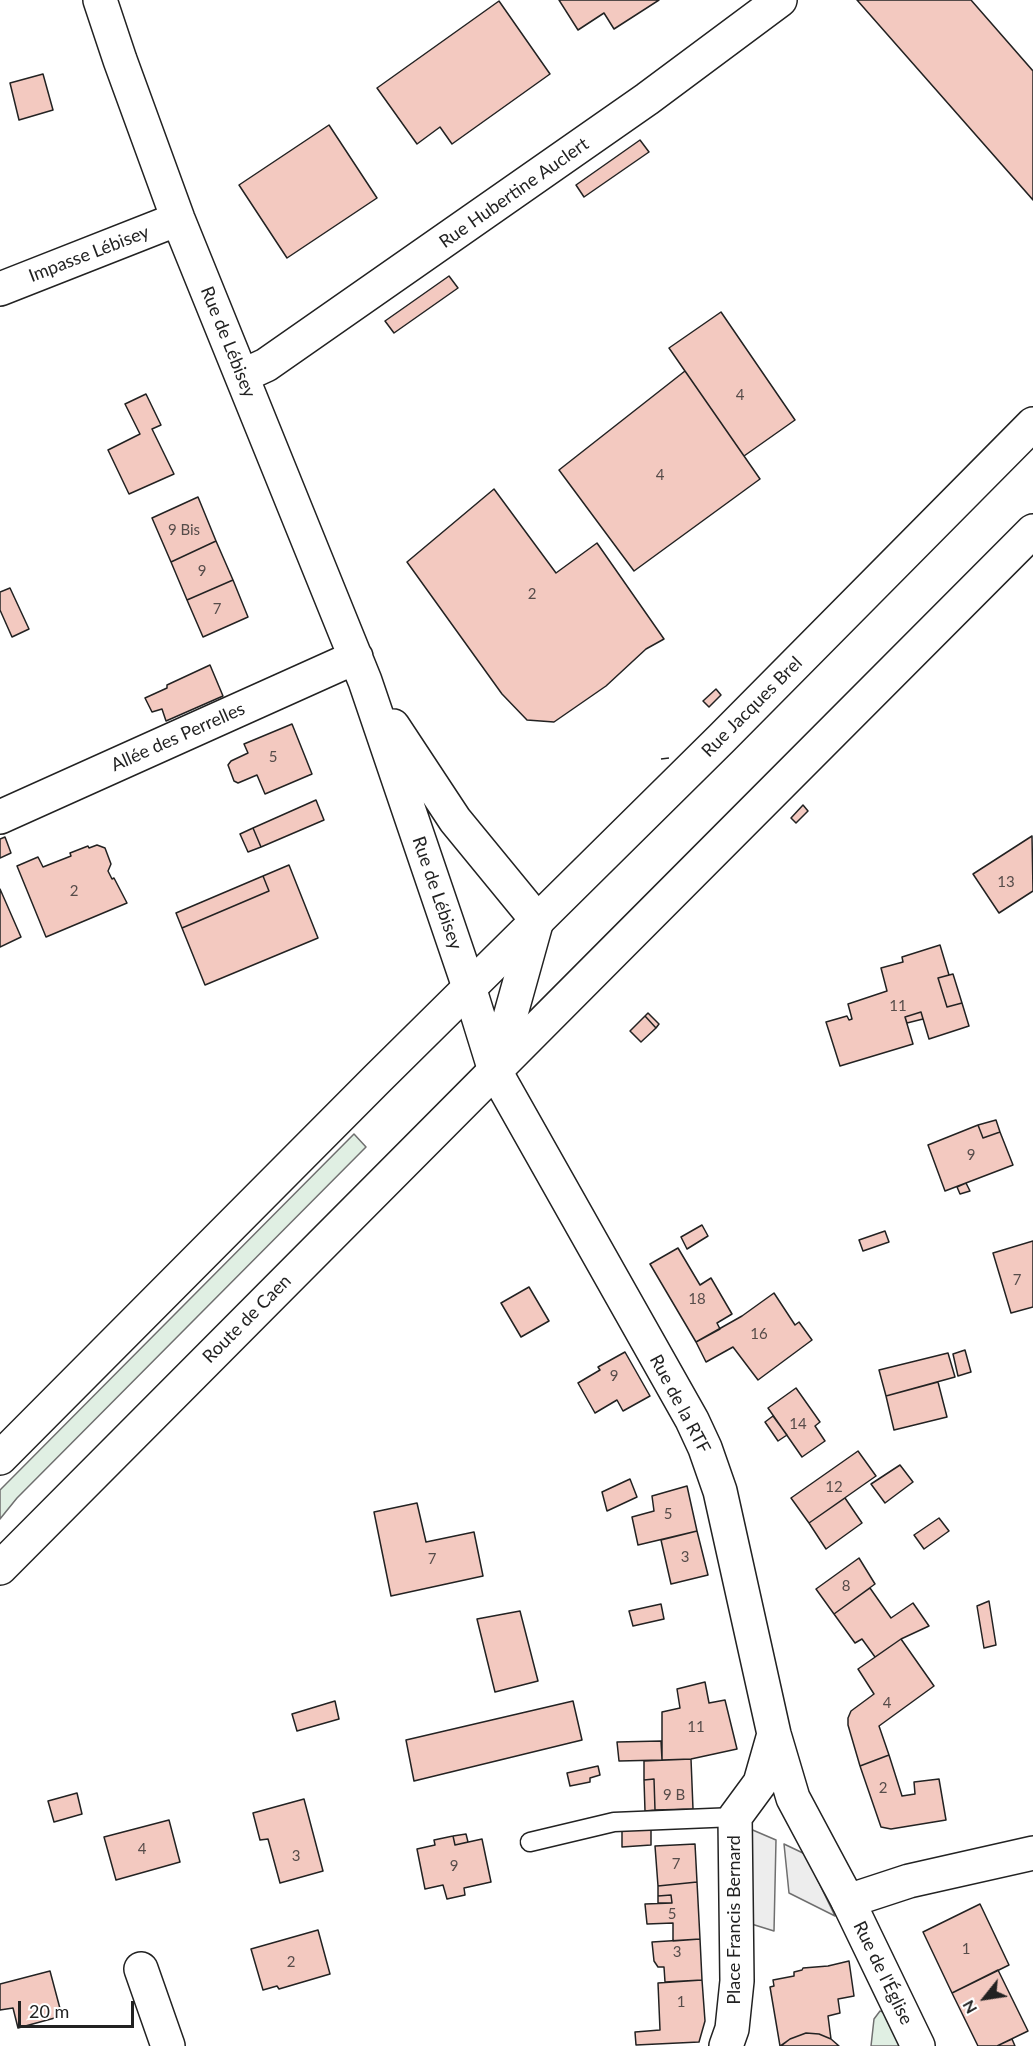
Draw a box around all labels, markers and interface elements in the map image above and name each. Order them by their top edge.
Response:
street label: Rue Hubertine Auclert [435,133,593,253]
street label: Impasse Lébisey [26,221,152,287]
street label: Rue de Lébisey [196,283,260,401]
house number: 4 [736,386,744,404]
house number: 4 [656,466,664,484]
house number: 9 Bis [168,521,200,539]
house number: 9 [198,562,206,580]
house number: 2 [528,585,536,603]
house number: 7 [213,600,221,618]
street label: Rue Jacques Brel [697,652,807,762]
street label: Allée des Perrelles [108,698,248,776]
house number: 5 [269,748,277,766]
street label: Rue de Lébisey [408,834,466,952]
house number: 13 [997,873,1015,891]
house number: 2 [70,882,78,900]
house number: 11 [889,997,907,1015]
house number: 9 [967,1146,975,1164]
street label: Route de Caen [198,1270,296,1368]
house number: 7 [1013,1271,1021,1289]
house number: 18 [688,1290,706,1308]
house number: 16 [750,1325,768,1343]
street label: Rue de la RTF [645,1351,715,1457]
house number: 9 [610,1367,618,1385]
house number: 14 [789,1415,807,1433]
house number: 12 [825,1478,843,1496]
house number: 5 [664,1505,672,1523]
house number: 3 [681,1548,689,1566]
house number: 7 [428,1550,436,1568]
house number: 8 [842,1577,850,1595]
house number: 4 [883,1694,891,1712]
house number: 11 [687,1718,705,1736]
house number: 2 [879,1779,887,1797]
house number: 9 B [663,1786,685,1804]
street label: Place Francis Bernard [723,1835,745,2005]
house number: 4 [138,1840,146,1858]
house number: 3 [292,1847,300,1865]
house number: 7 [672,1855,680,1873]
house number: 9 [450,1857,458,1875]
house number: 5 [668,1905,676,1923]
street label: Rue de l'Église [849,1918,917,2028]
house number: 1 [962,1940,970,1958]
house number: 3 [673,1943,681,1961]
house number: 2 [287,1953,295,1971]
north arrow [955,1968,1015,2028]
scale bar [21,1989,136,2027]
house number: 1 [677,1993,685,2011]
text: N [958,1997,980,2017]
text: 20 m [29,2000,69,2022]

